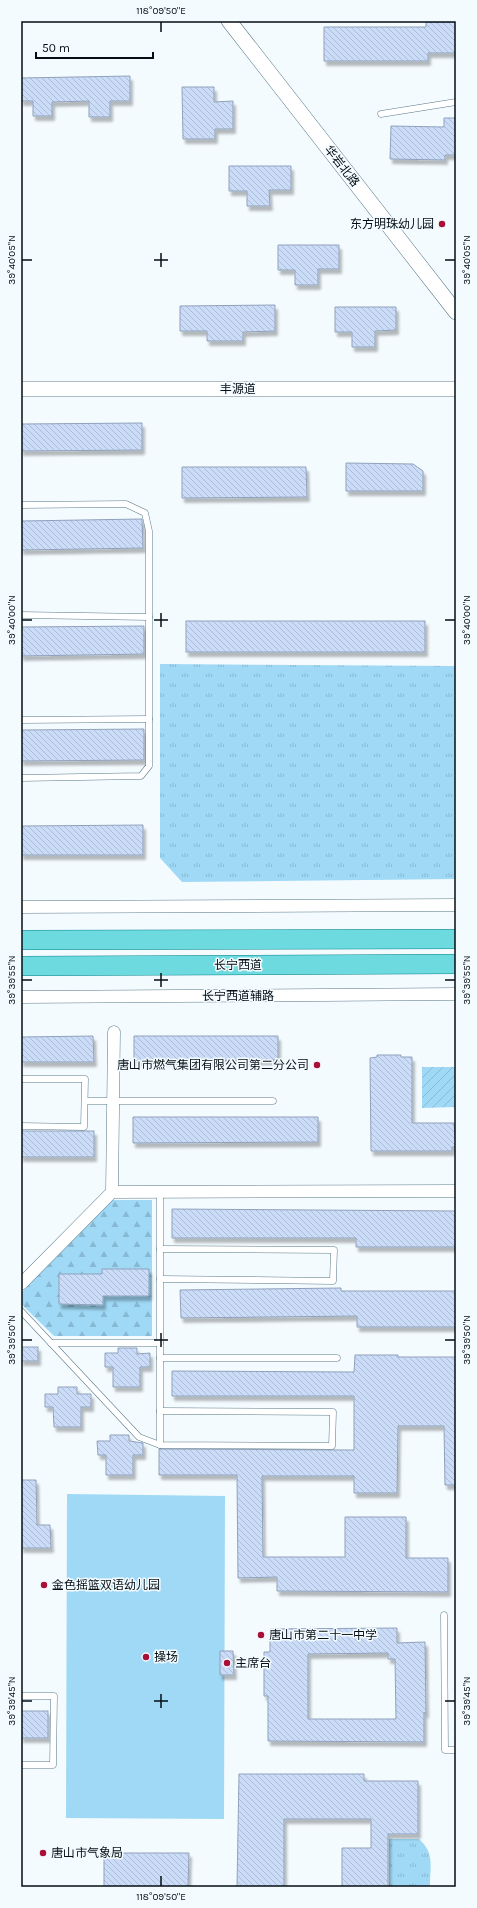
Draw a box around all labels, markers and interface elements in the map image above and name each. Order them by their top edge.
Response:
text: 118°09'50"E [136,5,186,17]
scale bar [36,34,153,60]
text: 50 m [42,41,70,55]
street label: 华岩北路 [322,143,362,189]
place label: 东方明珠幼儿园 [350,217,434,231]
marker: 东方明珠幼儿园 [437,219,447,229]
text: 39°40'05"N [6,235,18,285]
text: 39°40'05"N [461,235,473,285]
street label: 丰源道 [220,382,256,396]
text: 39°40'00"N [6,595,18,645]
text: 39°40'00"N [461,595,473,645]
text: 39°39'55"N [6,955,18,1005]
text: 39°39'55"N [461,955,473,1005]
street label: 长宁西道 [214,958,262,972]
street label: 长宁西道辅路 [202,989,274,1003]
place label: 唐山市燃气集团有限公司第二分公司 [117,1058,309,1072]
marker: 唐山市燃气集团有限公司第二分公司 [312,1060,322,1070]
text: 39°39'50"N [6,1315,18,1365]
text: 39°39'50"N [461,1315,473,1365]
place label: 金色摇篮双语幼儿园 [52,1578,160,1592]
marker: 金色摇篮双语幼儿园 [39,1580,49,1590]
place label: 唐山市第二十一中学 [269,1628,377,1642]
marker: 唐山市第二十一中学 [256,1630,266,1640]
place label: 操场 [154,1650,178,1664]
marker: 操场 [141,1652,151,1662]
place label: 主席台 [235,1656,271,1670]
marker: 主席台 [222,1658,232,1668]
text: 39°39'45"N [6,1676,18,1726]
text: 39°39'45"N [461,1676,473,1726]
place label: 唐山市气象局 [51,1846,123,1860]
marker: 唐山市气象局 [38,1848,48,1858]
text: 118°09'50"E [136,1891,186,1903]

